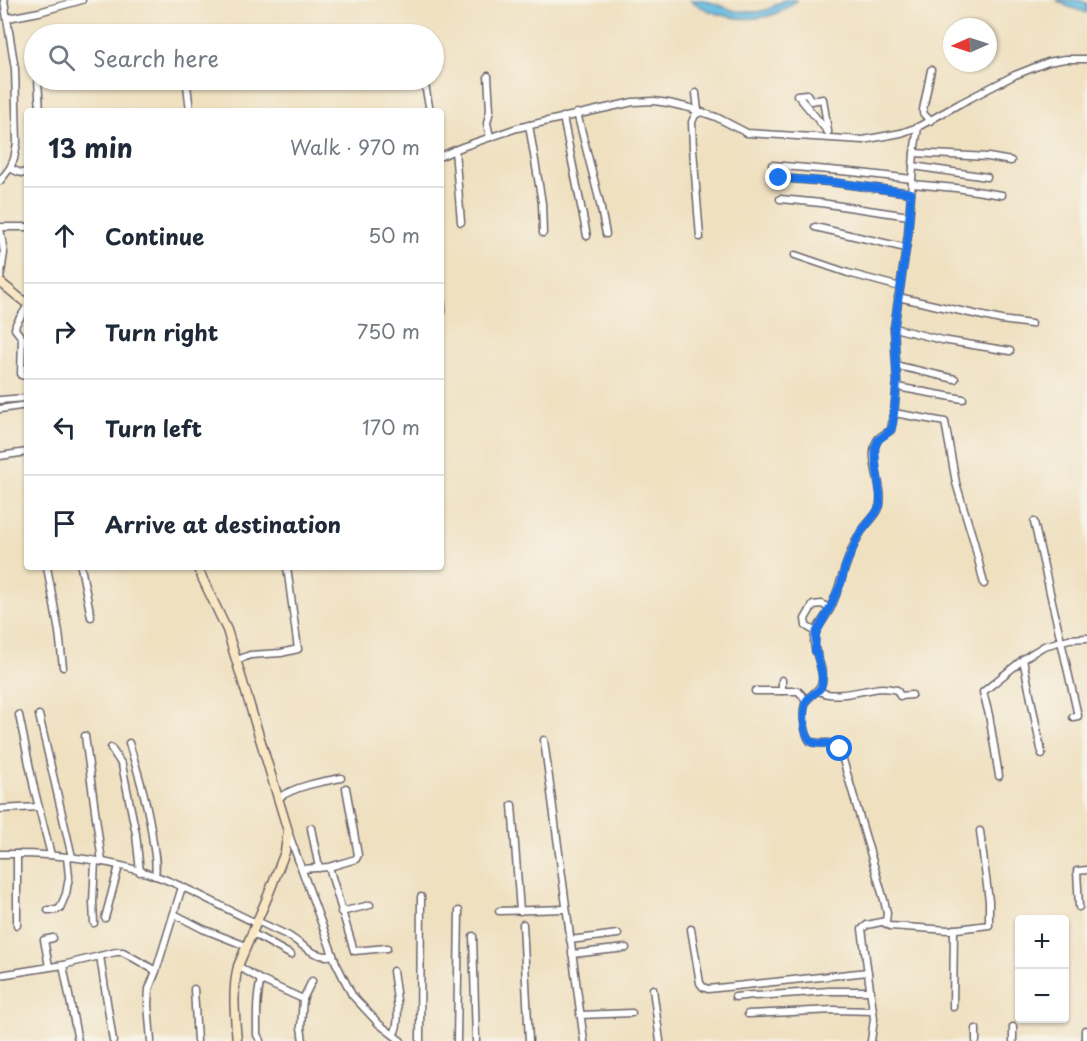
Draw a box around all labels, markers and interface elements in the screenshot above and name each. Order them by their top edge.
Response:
north arrow [943,18,997,72]
search box [24,24,444,90]
icon: search [45,41,78,74]
text: Search here [93,41,219,74]
text: 13 min [48,128,133,167]
text: Walk · 970 m [290,132,420,162]
route end [765,164,791,190]
icon: ahead [48,219,81,252]
text: Continue [105,219,204,252]
text: 50 m [368,220,420,250]
icon: right [48,315,81,348]
text: Turn right [105,315,218,348]
text: 750 m [357,316,420,346]
icon: left [48,411,81,444]
text: Turn left [105,411,202,444]
text: 170 m [362,412,420,442]
icon: arrive [48,507,81,540]
text: Arrive at destination [105,507,341,540]
route start [826,735,852,761]
map controls [1015,915,1069,1023]
button: + [1015,915,1069,969]
button: − [1015,969,1069,1023]

